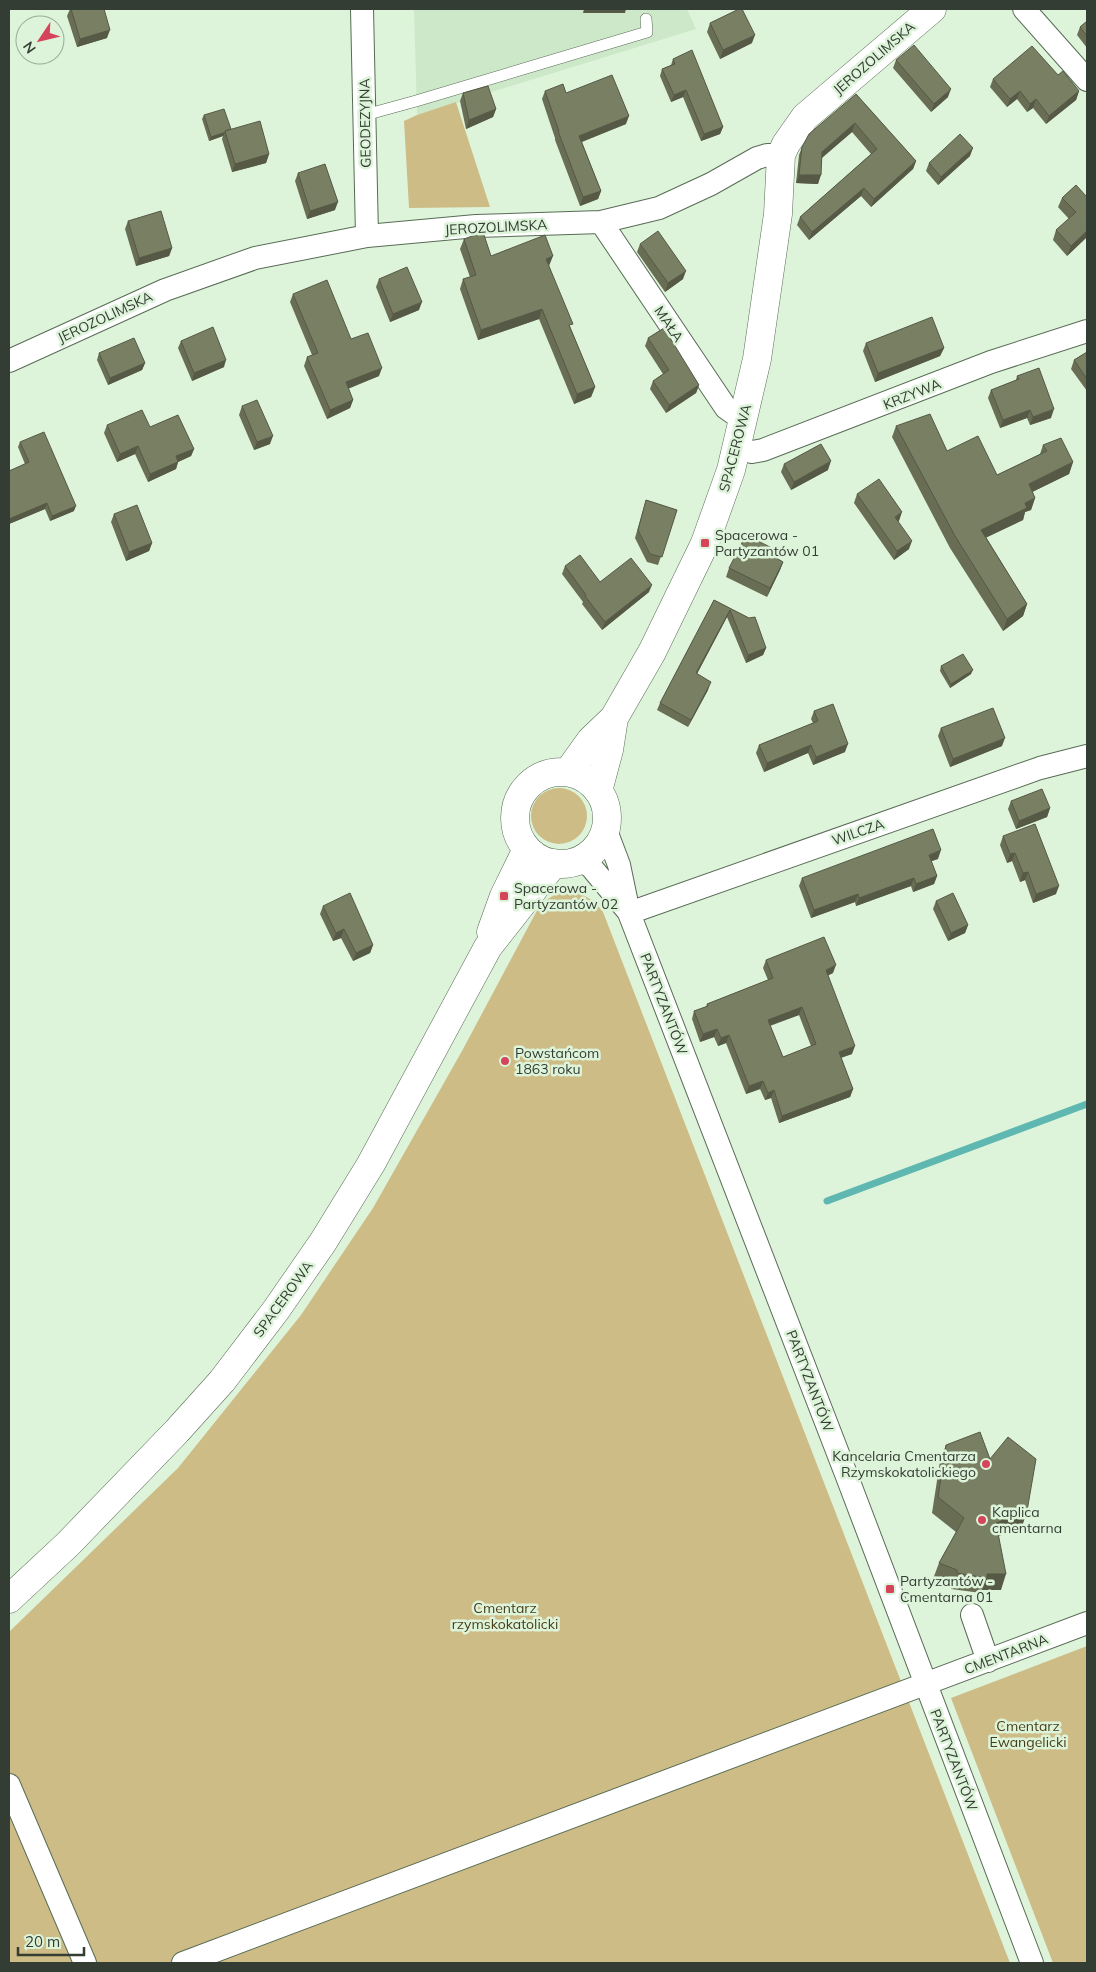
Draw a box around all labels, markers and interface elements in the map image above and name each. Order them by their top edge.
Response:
north arrow [15,15,65,65]
street label: JEROZOLIMSKA [829,17,919,99]
text: N [19,38,40,57]
street label: GEODEZYJNA [355,77,375,168]
street label: JEROZOLIMSKA [444,215,548,239]
street label: JEROZOLIMSKA [55,287,156,347]
street label: MAŁA [650,302,688,346]
street label: KRZYWA [881,374,944,414]
street label: SPACEROWA [715,402,756,494]
place label: Spacerowa - Partyzantów 01 [715,526,819,560]
marker: Spacerowa - Partyzantów 01 [699,537,711,549]
street label: WILCZA [829,814,887,849]
place label: Spacerowa - Partyzantów 02 [514,879,618,913]
marker: Spacerowa - Partyzantów 02 [498,890,510,902]
street label: PARTYZANTÓW [636,950,692,1058]
place label: Powstańcom 1863 roku [515,1044,599,1078]
marker: Powstańcom 1863 roku [499,1055,511,1067]
street label: SPACEROWA [249,1257,317,1341]
street label: PARTYZANTÓW [782,1327,838,1435]
place label: Kancelaria Cmentarza Rzymskokatolickiego [832,1447,976,1481]
marker: Kancelaria Cmentarza Rzymskokatolickiego [980,1458,992,1470]
place label: Kaplica cmentarna [992,1503,1062,1537]
marker: Kaplica cmentarna [976,1514,988,1526]
place label: Partyzantów - Cmentarna 01 [900,1572,993,1606]
marker: Partyzantów - Cmentarna 01 [884,1583,896,1595]
park label: Cmentarz rzymskokatolicki [452,1599,558,1633]
street label: CMENTARNA [962,1630,1051,1678]
street label: PARTYZANTÓW [926,1706,982,1814]
park label: Cmentarz Ewangelicki [990,1717,1066,1751]
scale bar [18,1924,84,1956]
text: 20 m [25,1932,60,1951]

